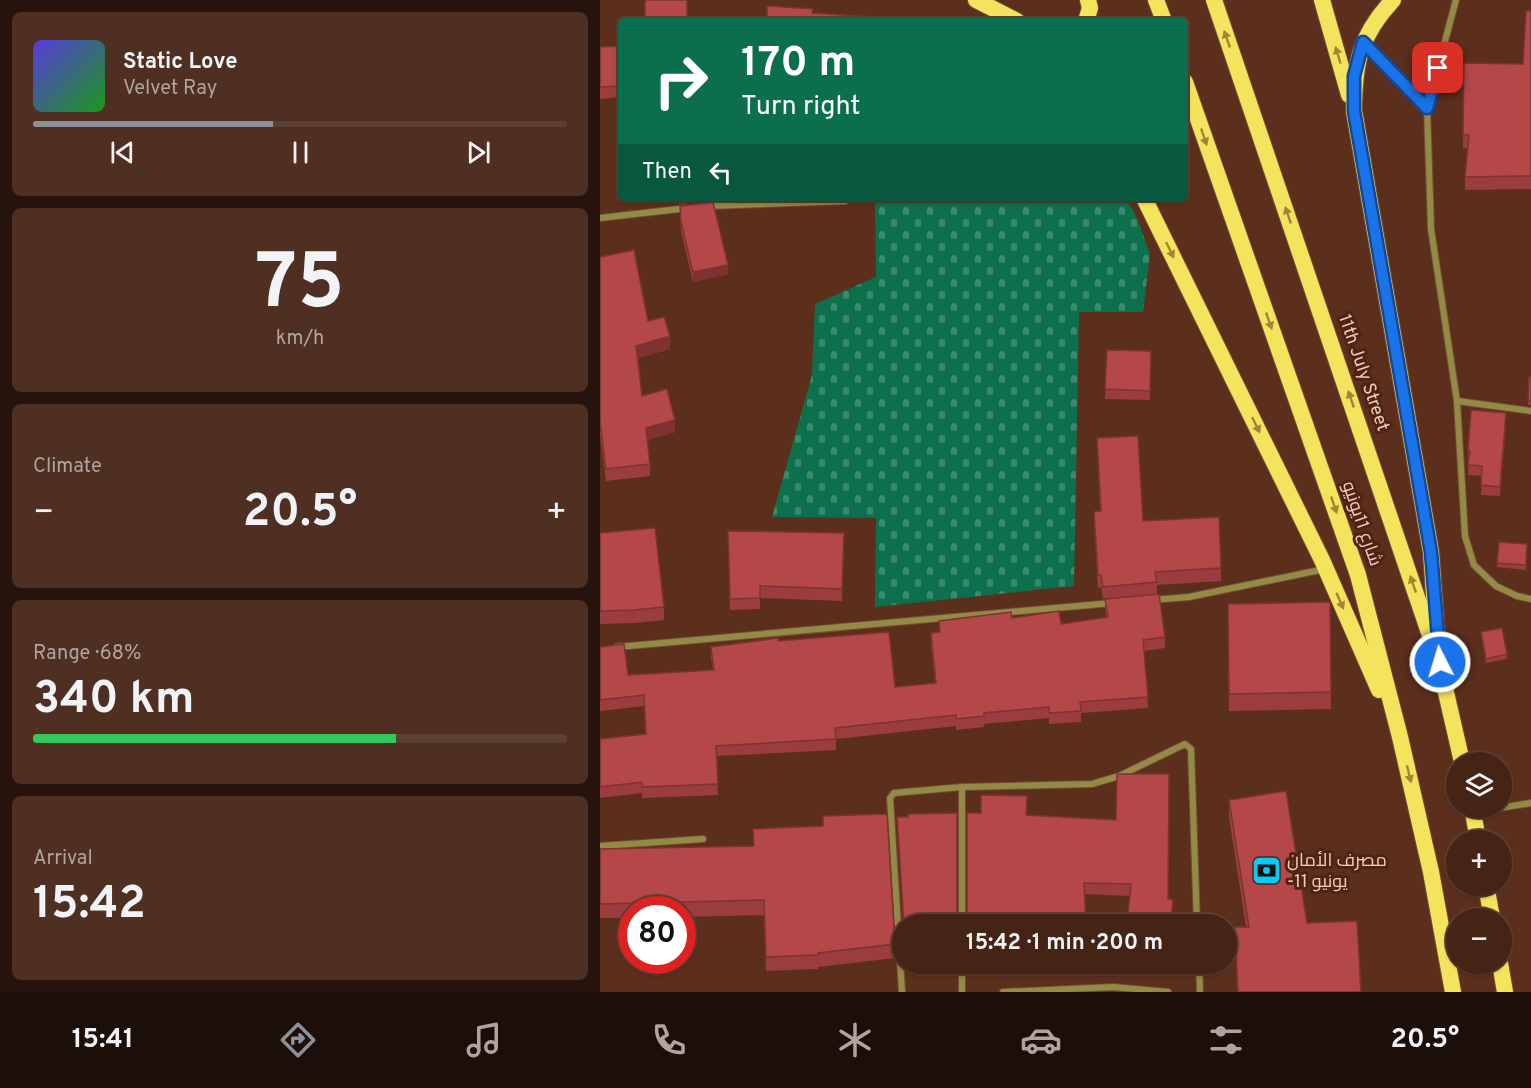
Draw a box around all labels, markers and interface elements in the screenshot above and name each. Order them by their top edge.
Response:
one-way arrow [1222,30,1232,48]
text: 170 m [741,38,855,91]
icon: right [642,42,720,120]
pin [1412,42,1463,93]
one-way arrow [1333,46,1342,64]
text: Static Love [123,49,237,76]
icon: arrive [1421,51,1454,84]
text: Velvet Ray [123,76,217,102]
text: Turn right [741,90,860,124]
one-way arrow [1200,129,1210,147]
icon: previous [106,136,139,169]
icon: pause [284,136,317,169]
icon: next [462,136,495,169]
icon: left [704,156,737,189]
text: Then [642,159,692,186]
one-way arrow [1282,206,1292,224]
text: 75 [255,237,345,336]
one-way arrow [1165,242,1174,259]
street label: 11th July Street [1332,311,1394,435]
one-way arrow [1265,312,1275,330]
text: km/h [276,326,324,352]
one-way arrow [1346,390,1356,408]
one-way arrow [1251,417,1260,434]
text: Climate [33,454,102,480]
street label: شارع 11يونيو [1336,479,1386,569]
text: 20.5° [243,485,357,542]
text: − [33,493,54,535]
text: + [546,493,567,535]
one-way arrow [1329,496,1339,514]
one-way arrow [1408,575,1418,593]
one-way arrow [1335,593,1345,611]
position arrow [1408,630,1472,694]
text: Range · 68% [33,641,141,667]
text: 340 km [33,672,194,729]
map controls [1446,752,1512,974]
button: layers [1446,752,1512,818]
one-way arrow [1404,765,1414,783]
button: + [1446,830,1512,896]
text: Arrival [33,846,93,872]
place label: مصرف الأمان -11 يونيو [1287,850,1387,894]
bank icon: مصرف الأمان -11 يونيو [1250,855,1282,887]
text: 15:42 [33,877,146,934]
speed limit sign: 80 [618,896,696,974]
button: − [1446,908,1512,974]
text: 15:42 · 1 min · 200 m [966,930,1163,957]
icon: directions [277,1019,319,1061]
icon: music [463,1019,505,1061]
icon: phone [648,1019,690,1061]
icon: climate [834,1019,876,1061]
icon: car [1020,1019,1062,1061]
icon: filters [1205,1019,1247,1061]
text: 15:41 [72,1023,134,1057]
text: 20.5° [1391,1023,1459,1057]

